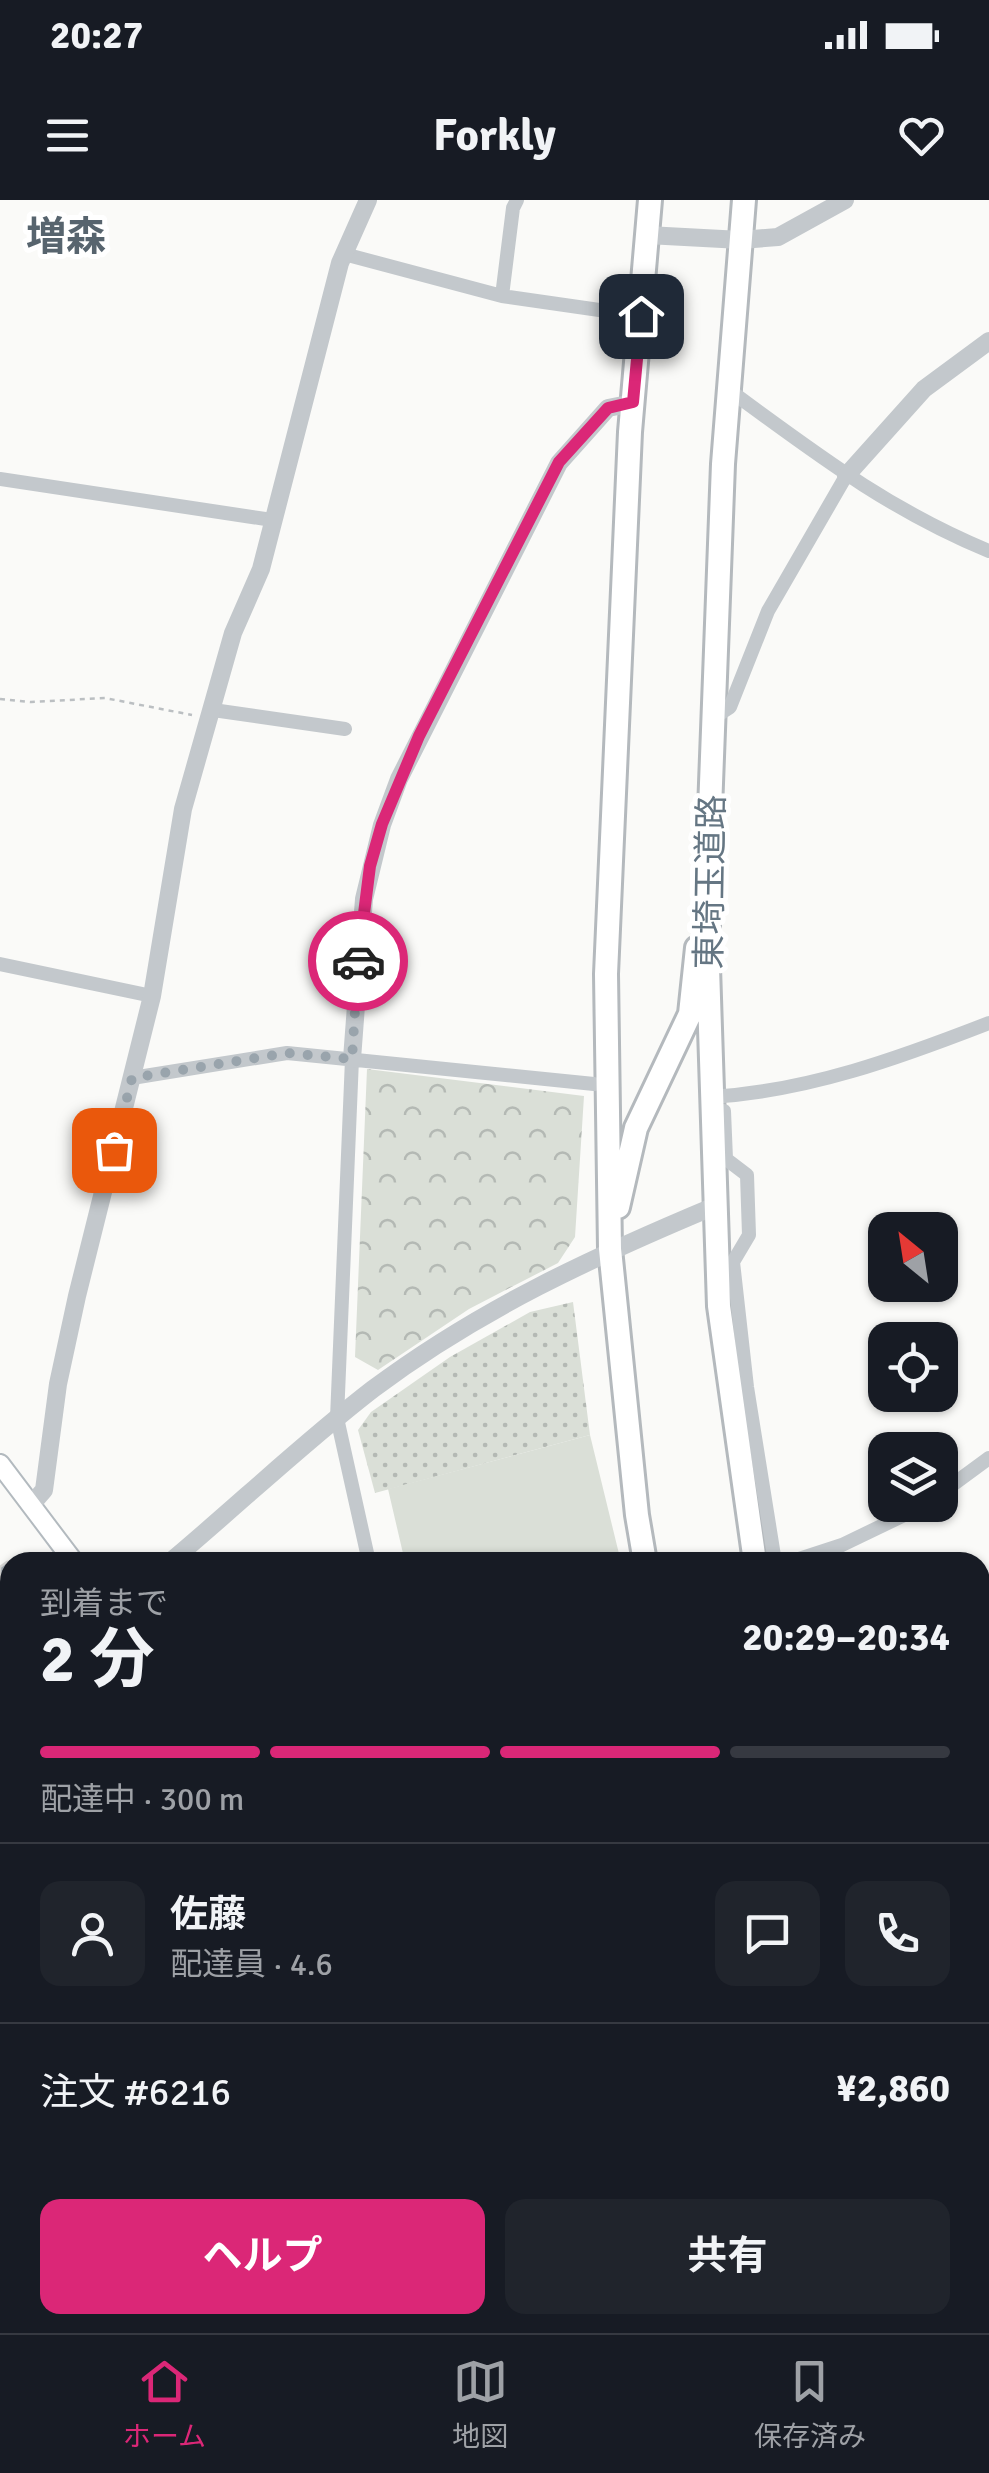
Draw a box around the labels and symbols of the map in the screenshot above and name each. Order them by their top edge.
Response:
district label: 増森 [26,212,106,262]
pin [599,274,684,359]
street label: 東埼玉道路 [687,794,734,970]
courier [308,911,408,1011]
pin [72,1108,157,1193]
north arrow [868,1212,958,1302]

